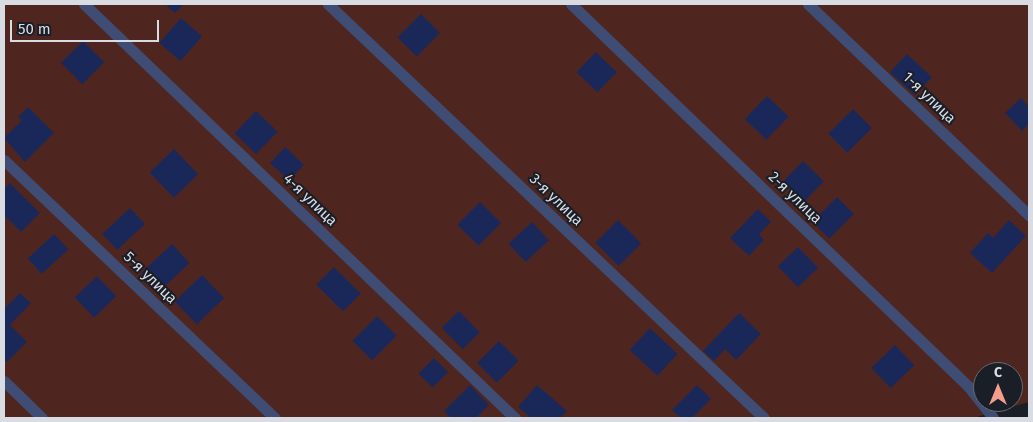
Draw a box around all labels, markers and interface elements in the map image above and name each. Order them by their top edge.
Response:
scale bar [12,10,161,42]
text: 50 m [18,20,51,38]
street label: 1-я улица [899,68,959,128]
street label: 2-я улица [765,168,825,228]
street label: 4-я улица [279,170,341,230]
street label: 3-я улица [526,170,586,230]
street label: 5-я улица [120,248,180,308]
north arrow [973,362,1023,412]
text: С [994,364,1002,381]

